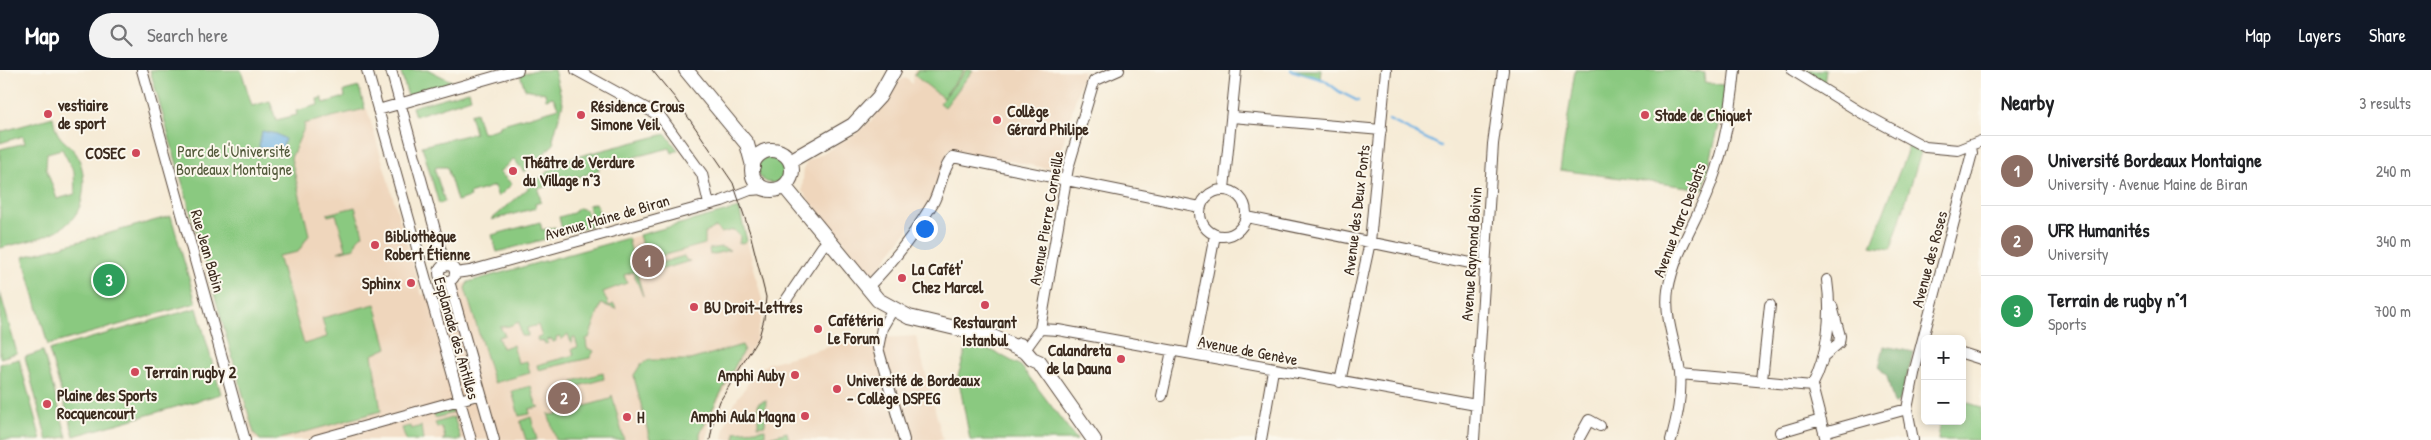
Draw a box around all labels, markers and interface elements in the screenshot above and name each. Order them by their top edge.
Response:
search box [89,13,439,58]
text: Map [25,19,59,51]
icon: search [107,21,135,49]
text: Search here [147,22,228,48]
text: Map [2245,23,2271,48]
text: Layers [2299,23,2341,48]
text: Share [2369,23,2406,48]
text: Nearby [2001,88,2054,117]
text: 3 results [2359,92,2411,114]
place label: vestiaire de sport [57,94,109,135]
place label: Résidence Crous Simone Veil [591,95,685,135]
place label: Collège Gérard Philipe [1007,100,1089,141]
place label: Stade de Chiquet [1655,104,1752,127]
marker: vestiaire de sport [42,108,54,120]
marker: Résidence Crous Simone Veil [575,109,587,121]
marker: Stade de Chiquet [1639,109,1651,121]
marker: Collège Gérard Philipe [991,114,1003,126]
park label: Parc de l'Université Bordeaux Montaigne [176,140,293,180]
place label: COSEC [85,142,126,164]
street label: Avenue des Deux Ponts [1337,144,1375,276]
marker: COSEC [130,147,142,159]
text: Université Bordeaux Montaigne [2048,147,2262,173]
street label: Avenue Pierre Corneille [1023,148,1069,287]
place label: Théâtre de Verdure du Village n°3 [522,151,635,192]
street label: Avenue Marc Desbats [1647,160,1711,280]
text: 1 [2014,160,2020,182]
text: 240 m [2376,160,2411,182]
marker: Théâtre de Verdure du Village n°3 [507,165,519,177]
text: University · Avenue Maine de Biran [2048,173,2248,195]
street label: Avenue Raymond Boivin [1455,186,1487,322]
street label: Avenue Maine de Biran [542,189,672,245]
street label: Rue Jean Babin [186,207,230,295]
street label: Avenue des Roses [1906,208,1952,310]
your location [912,216,938,242]
text: UFR Humanités [2048,217,2150,243]
place label: Bibliothèque Robert Étienne [385,225,471,265]
text: 2 [2013,230,2021,252]
text: 340 m [2376,230,2411,252]
marker: Bibliothèque Robert Étienne [369,239,381,251]
pin: 1 [632,242,664,280]
text: University [2048,243,2109,265]
place label: La Cafét' Chez Marcel [912,258,984,298]
pin: 3 [93,261,125,299]
place label: Sphinx [362,272,401,295]
marker: La Cafét' Chez Marcel [896,272,908,284]
street label: Esplanade des Antilles [429,274,485,402]
marker: Sphinx [405,277,417,289]
text: Terrain de rugby n°1 [2048,287,2187,313]
place label: BU Droit-Lettres [704,296,803,318]
marker: Restaurant Istanbul [979,299,991,311]
text: 3 [2013,300,2021,322]
text: 700 m [2374,300,2411,322]
marker: BU Droit-Lettres [688,301,700,313]
place label: Cafétéria Le Forum [828,309,884,349]
place label: Restaurant Istanbul [953,311,1017,351]
text: Sports [2048,313,2086,335]
marker: Cafétéria Le Forum [812,323,824,335]
street label: Avenue de Genève [1196,330,1300,371]
map controls [1921,335,1966,425]
button: + [1921,335,1966,380]
place label: Calandreta de la Dauna [1047,339,1112,379]
marker: Calandreta de la Dauna [1115,353,1127,365]
place label: Terrain rugby 2 [144,361,237,384]
place label: Amphi Auby [718,364,785,387]
marker: Terrain rugby 2 [129,366,141,378]
marker: Amphi Auby [789,369,801,381]
place label: Université de Bordeaux - Collège DSPEG [847,369,980,410]
pin: 2 [548,379,580,417]
button: − [1921,380,1966,425]
marker: Université de Bordeaux - Collège DSPEG [831,383,843,395]
place label: Plaine des Sports Rocquencourt [57,384,158,425]
marker: Plaine des Sports Rocquencourt [41,398,53,410]
place label: Amphi Aula Magna [691,405,796,428]
place label: H [637,406,645,428]
marker: Amphi Aula Magna [799,410,811,422]
marker: H [621,411,633,423]

